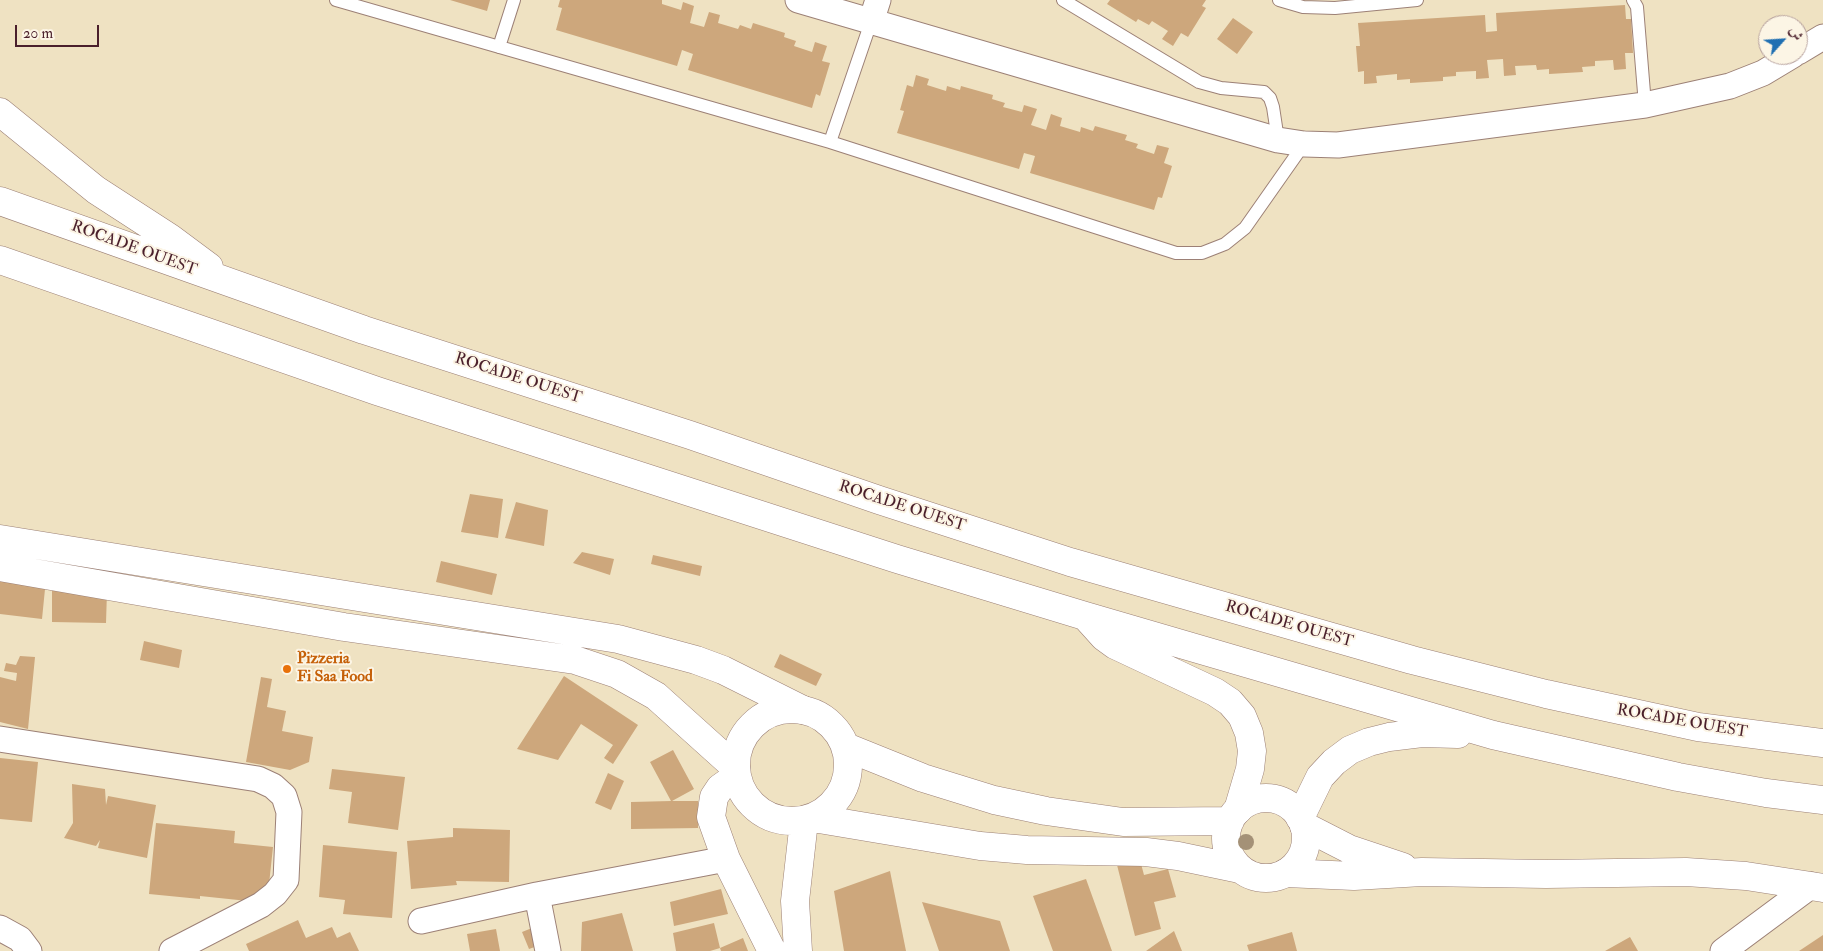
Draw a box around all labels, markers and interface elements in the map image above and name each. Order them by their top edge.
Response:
scale bar [18,15,101,47]
north arrow [1758,15,1808,65]
text: 20 m [23,24,53,43]
text: ش [1785,24,1807,44]
street label: ROCADE OUEST [69,217,199,281]
street label: ROCADE OUEST [452,349,584,409]
street label: ROCADE OUEST [836,477,968,537]
street label: ROCADE OUEST [1223,598,1355,652]
place label: Pizzeria Fi Saa Food [297,650,373,688]
marker: Pizzeria Fi Saa Food [281,663,293,675]
street label: ROCADE OUEST [1615,701,1749,743]

